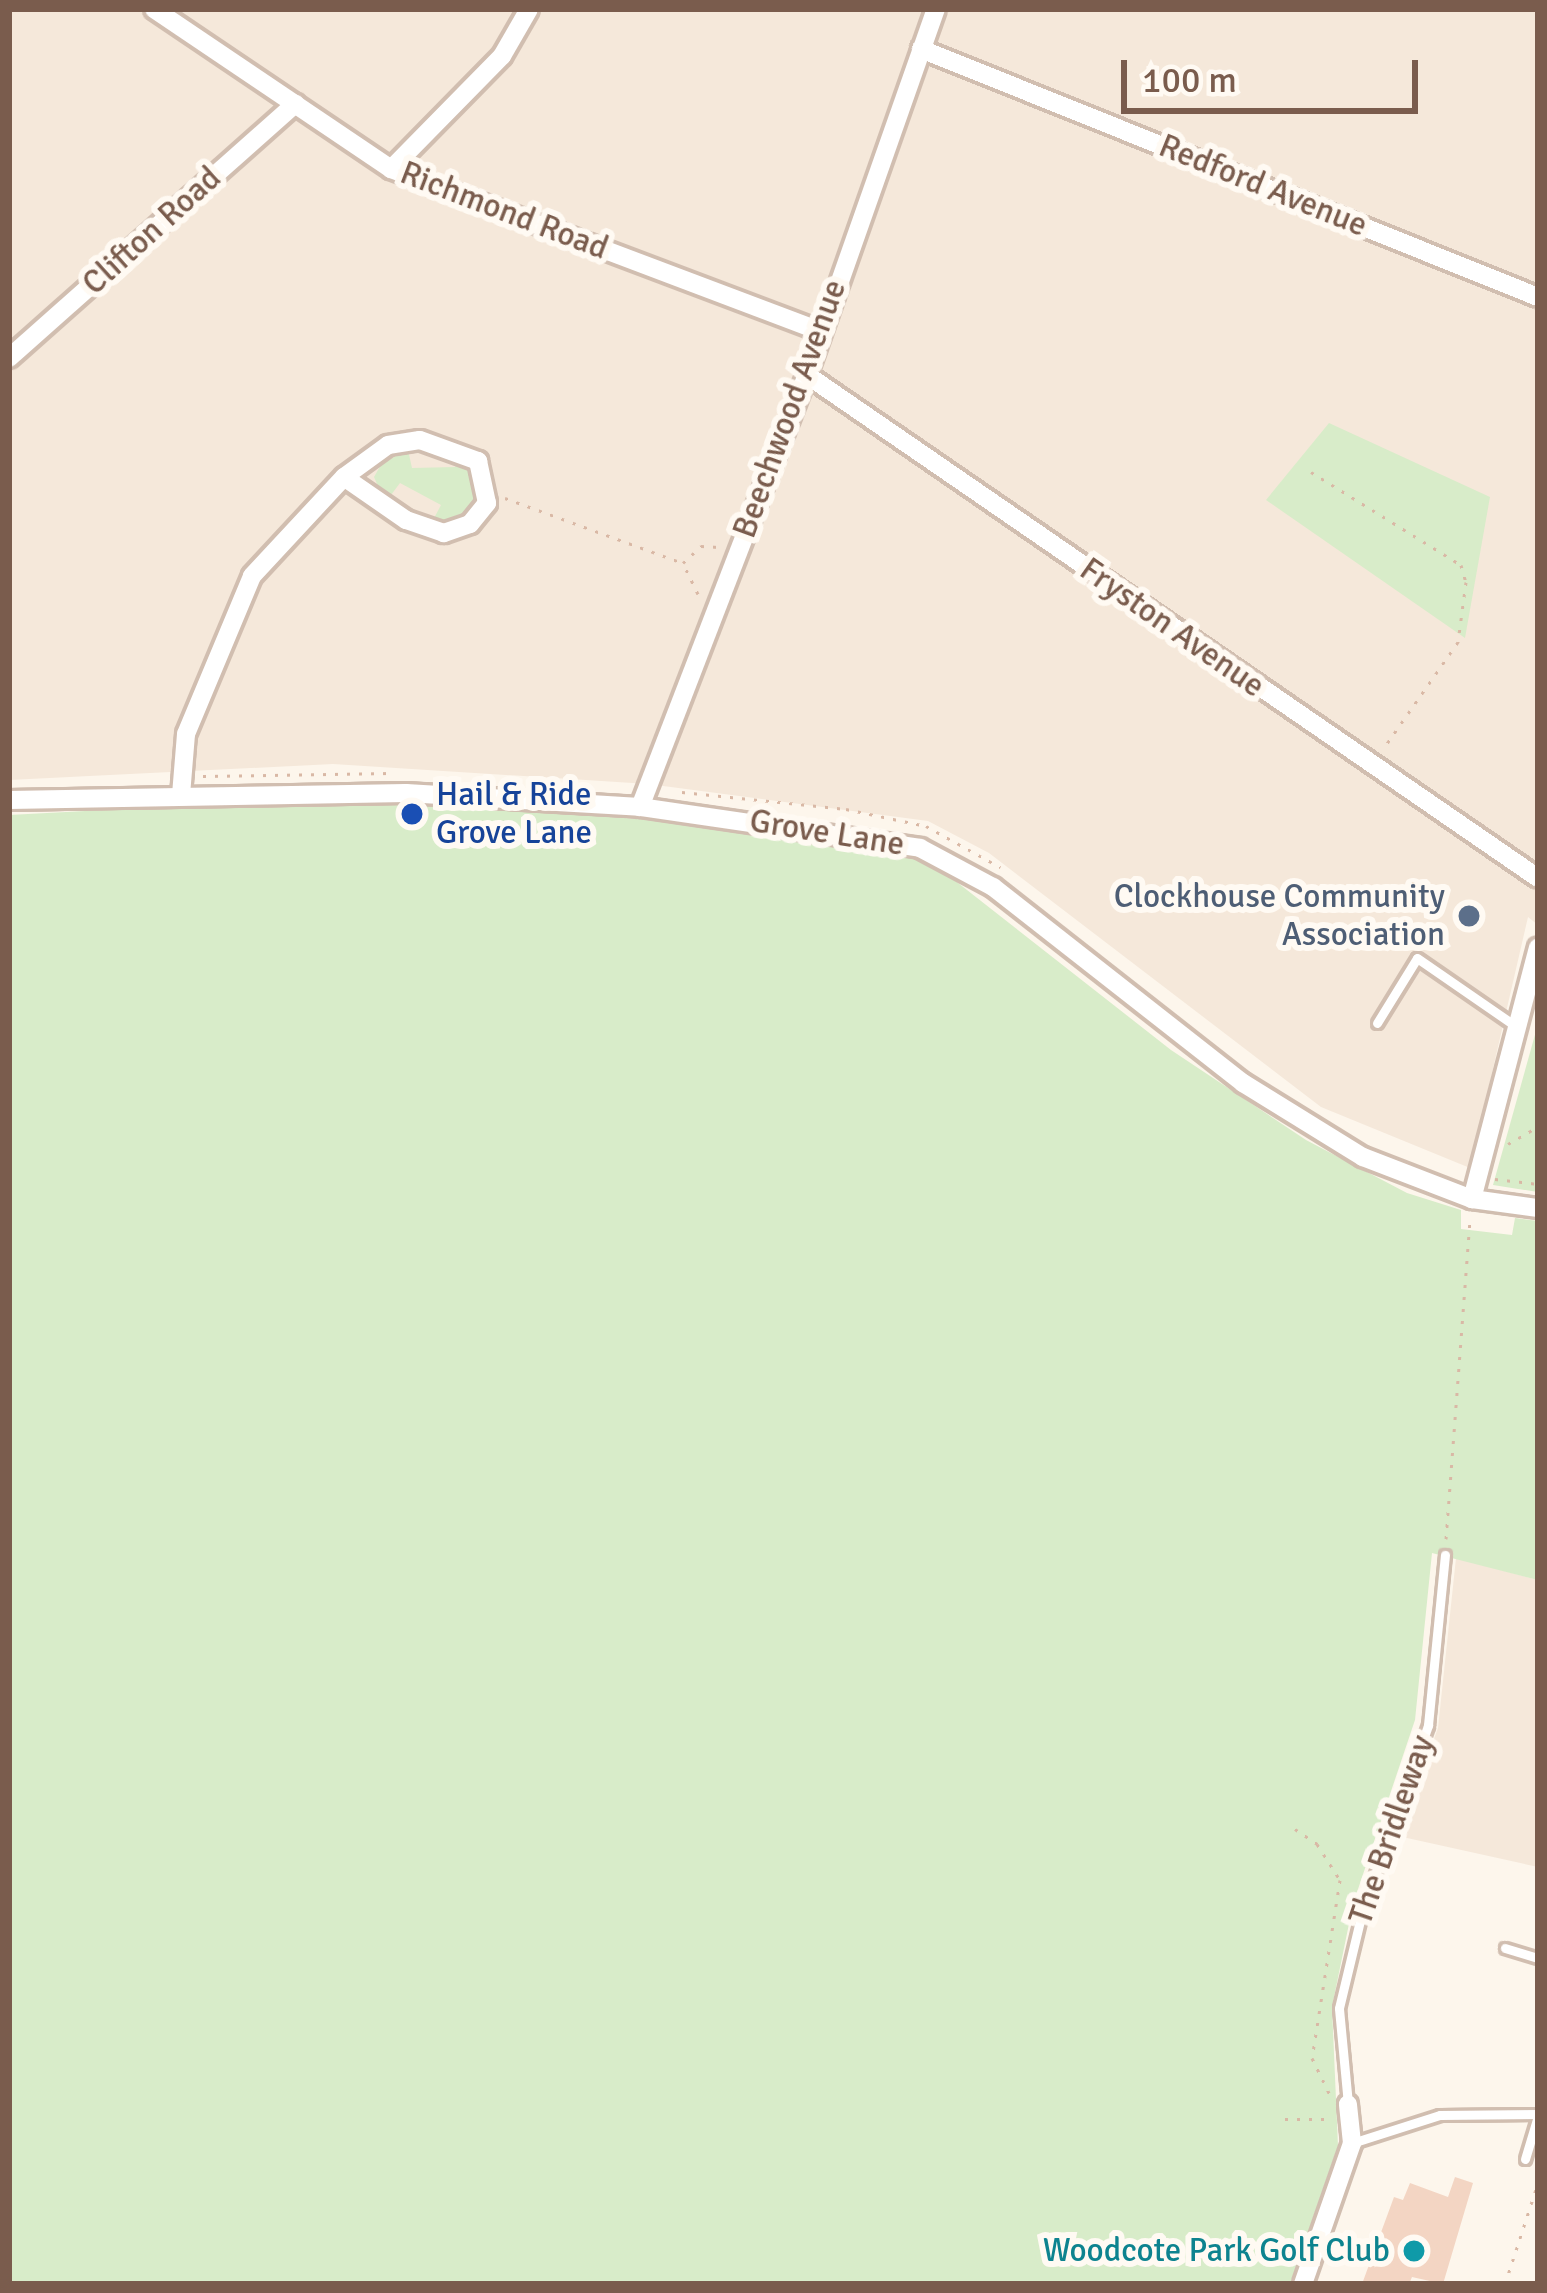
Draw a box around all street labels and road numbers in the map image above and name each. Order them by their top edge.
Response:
street label: Redford Avenue [1153,126,1373,246]
street label: Richmond Road [395,153,613,269]
street label: Clifton Road [75,159,229,303]
street label: Beechwood Avenue [725,275,855,543]
street label: Fryston Avenue [1072,550,1272,706]
street label: Grove Lane [747,801,907,865]
street label: The Bridleway [1341,1730,1443,1930]

